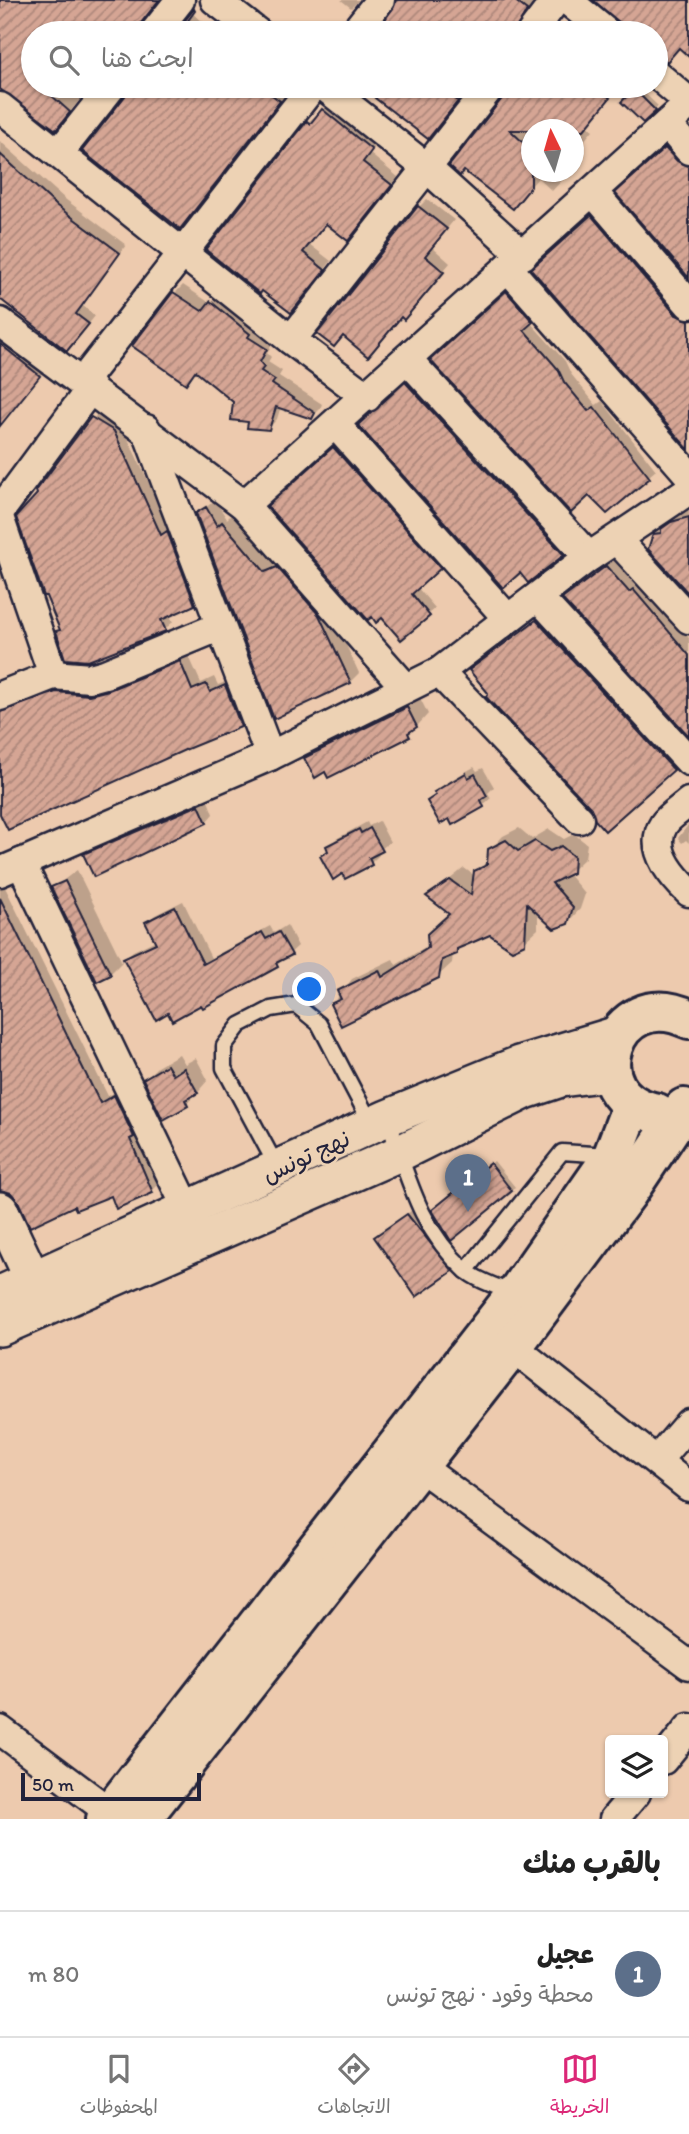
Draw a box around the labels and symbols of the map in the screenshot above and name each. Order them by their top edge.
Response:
north arrow [521,119,584,182]
your location [292,972,326,1006]
street label: نهج تونس [257,1123,355,1191]
pin: 1 [445,1154,491,1212]
scale bar [21,1770,201,1802]

